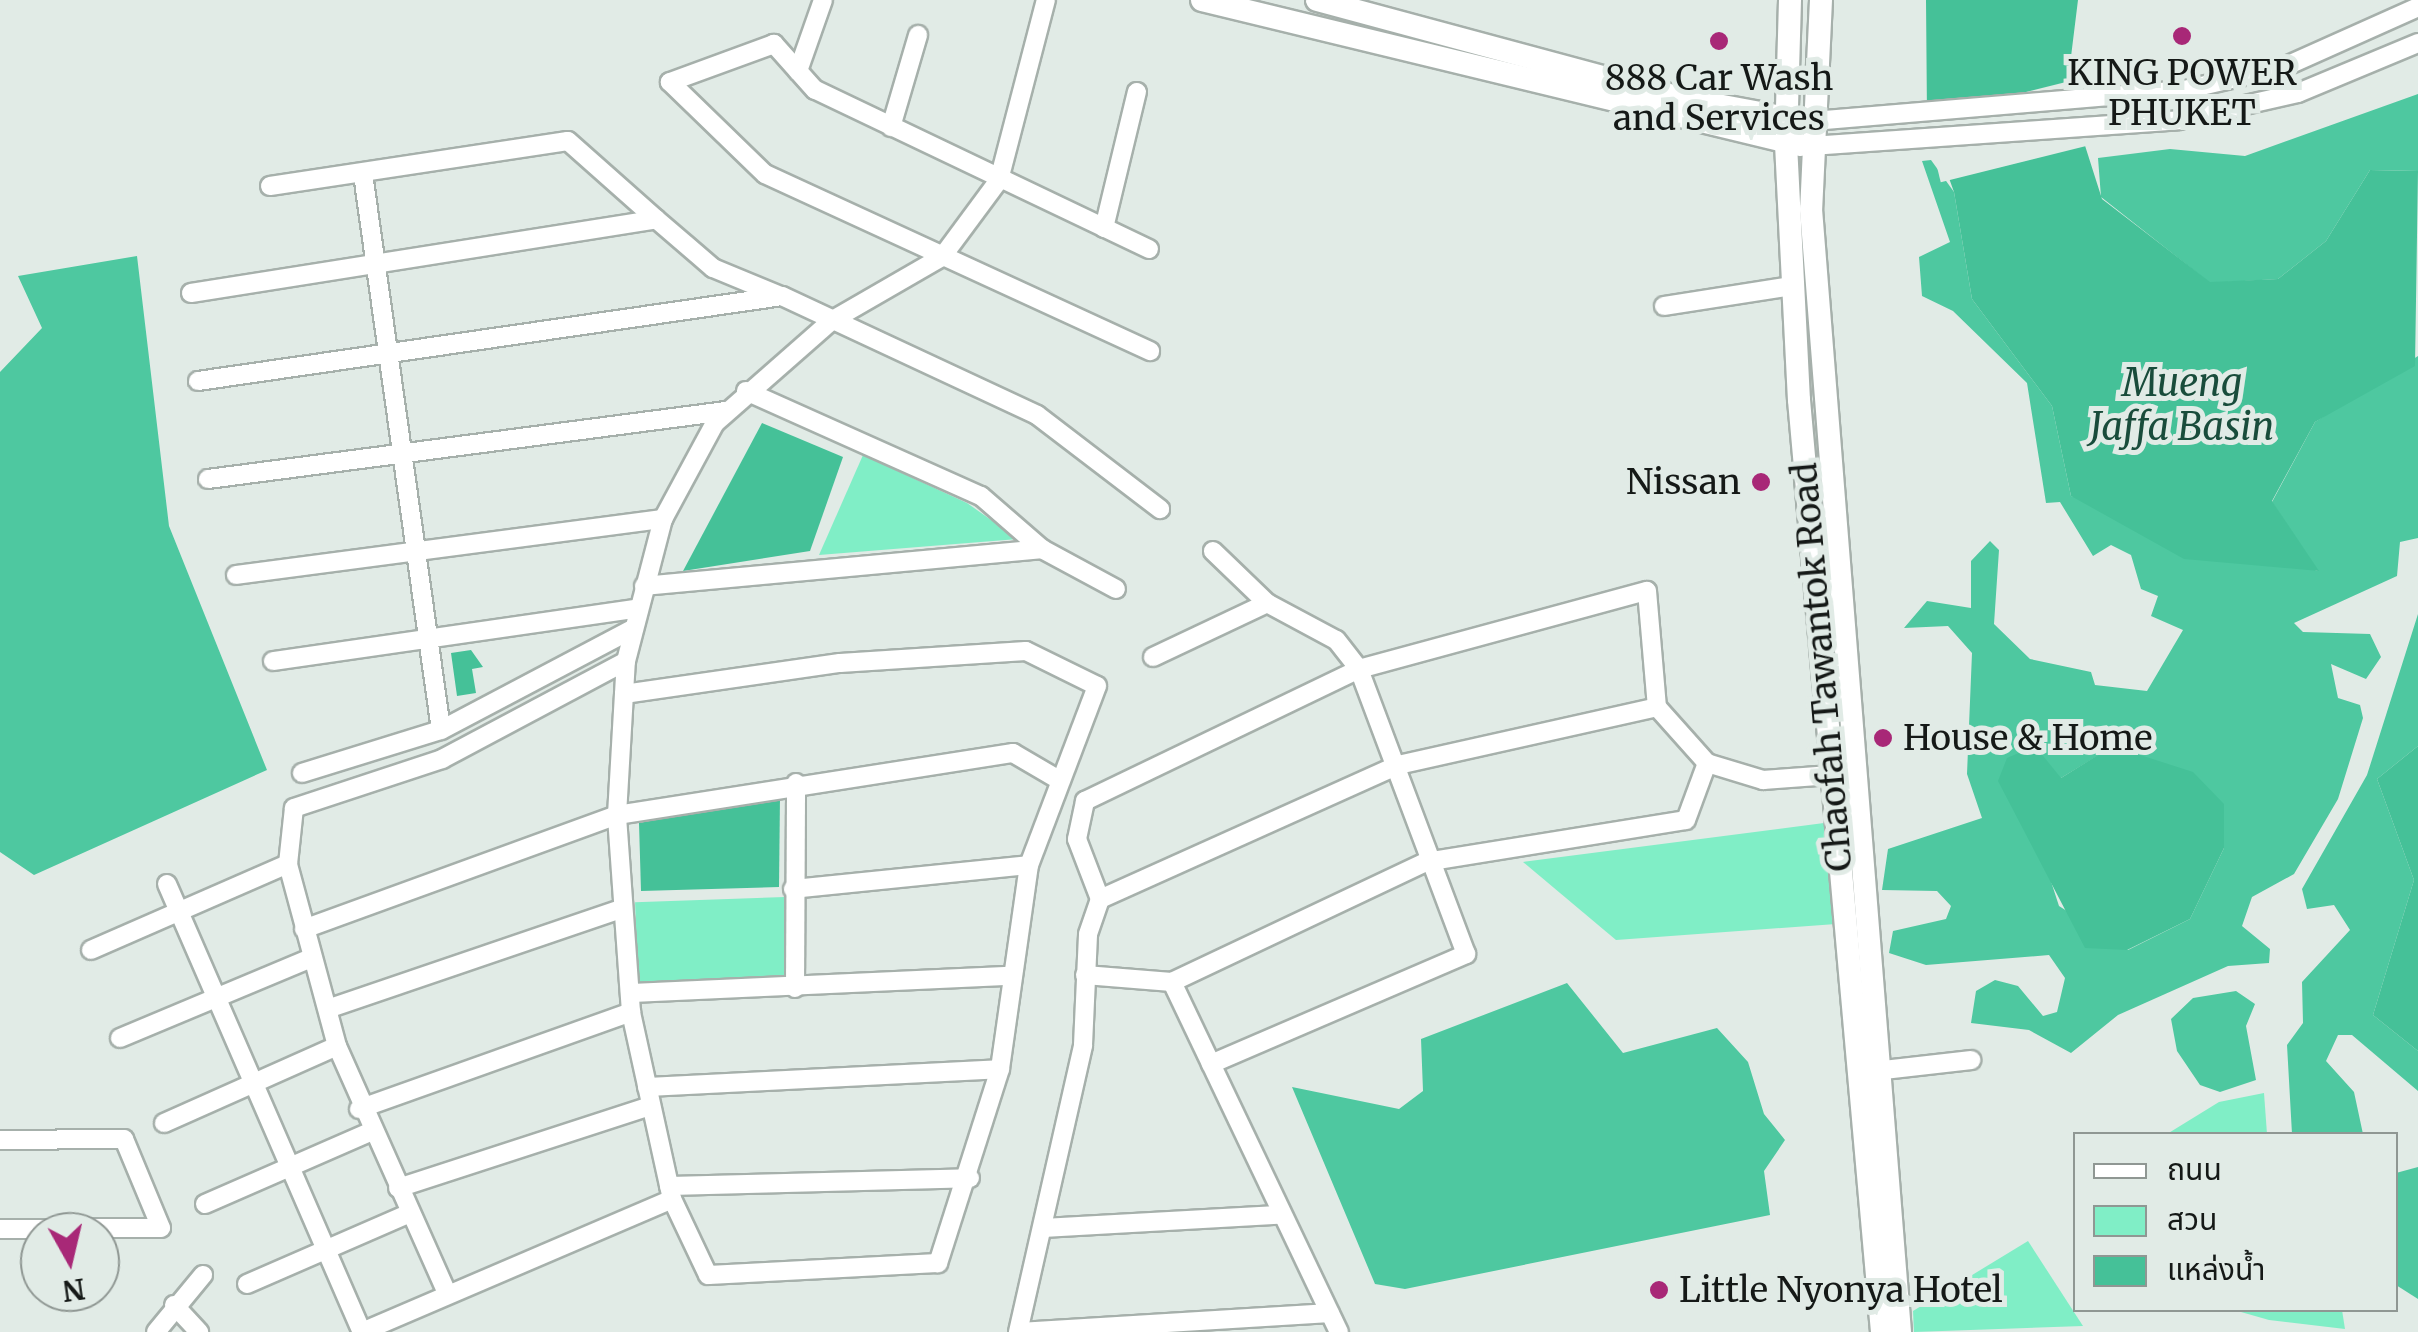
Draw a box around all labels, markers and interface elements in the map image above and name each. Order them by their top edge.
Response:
marker: KING POWER PHUKET [2171,25,2193,47]
marker: 888 Car Wash and Services [1708,30,1730,52]
place label: KING POWER PHUKET [2067,52,2297,134]
place label: 888 Car Wash and Services [1605,57,1833,139]
water label: Mueng Jaffa Basin [2090,360,2274,449]
place label: Nissan [1626,461,1741,503]
street label: Chaofah Tawantok Road [1783,461,1861,873]
marker: Nissan [1750,471,1772,493]
place label: House & Home [1903,717,2152,759]
marker: House & Home [1872,727,1894,749]
legend [2073,1132,2398,1312]
text: ถนน [2167,1150,2222,1188]
text: สวน [2167,1200,2217,1238]
north arrow [20,1212,120,1312]
text: แหล่งน้ำ [2167,1250,2265,1288]
place label: Little Nyonya Hotel [1679,1269,2003,1311]
text: N [60,1270,87,1309]
marker: Little Nyonya Hotel [1648,1279,1670,1301]

